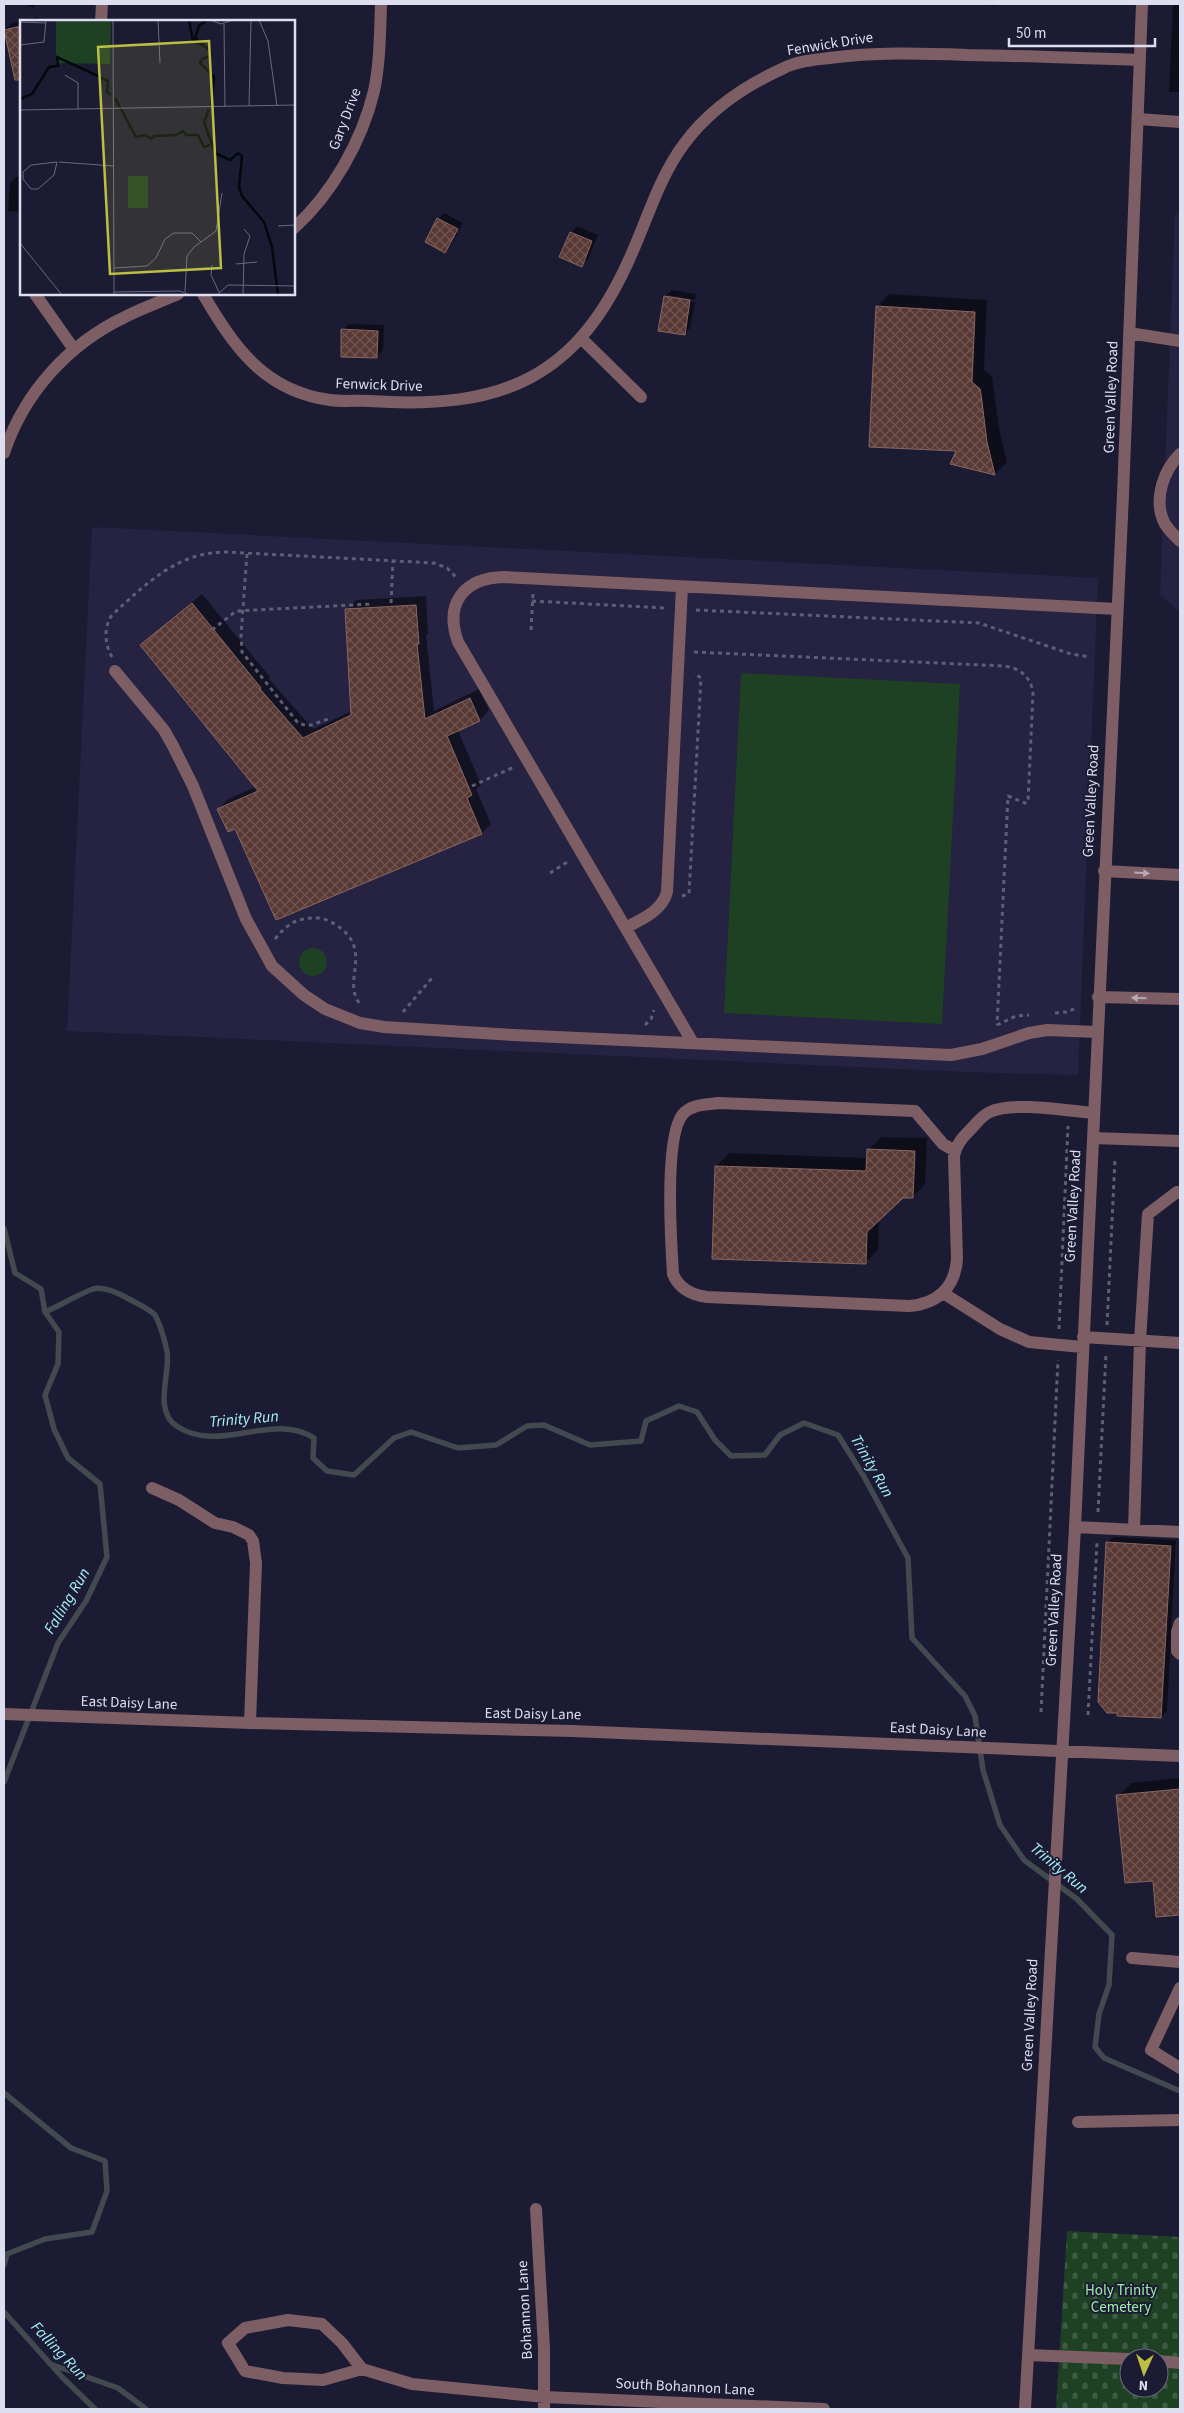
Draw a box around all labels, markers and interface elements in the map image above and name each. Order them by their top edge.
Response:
scale bar [1009,15,1155,47]
inset map [20,20,295,295]
text: 50 m [1016,23,1046,44]
street label: Fenwick Drive [785,27,875,61]
street label: Gary Drive [324,85,366,153]
street label: Green Valley Road [1099,340,1123,454]
street label: Fenwick Drive [335,373,423,397]
street label: Green Valley Road [1078,744,1104,858]
one-way arrow [1134,869,1150,877]
one-way arrow [1131,993,1147,1001]
street label: Green Valley Road [1060,1149,1086,1263]
water label: Trinity Run [208,1405,280,1433]
water label: Trinity Run [845,1430,899,1502]
street label: Green Valley Road [1041,1553,1067,1667]
water label: Falling Run [39,1564,95,1638]
street label: East Daisy Lane [80,1691,178,1715]
street label: East Daisy Lane [484,1703,582,1725]
street label: East Daisy Lane [889,1717,987,1743]
water label: Trinity Run [1025,1837,1093,1899]
street label: Green Valley Road [1017,1958,1043,2072]
street label: Bohannon Lane [512,2260,538,2360]
park label: Holy Trinity Cemetery [1085,2280,1157,2318]
water label: Falling Run [26,2317,92,2385]
north arrow [1119,2348,1169,2398]
street label: South Bohannon Lane [615,2373,755,2401]
text: N [1138,2375,1149,2395]

